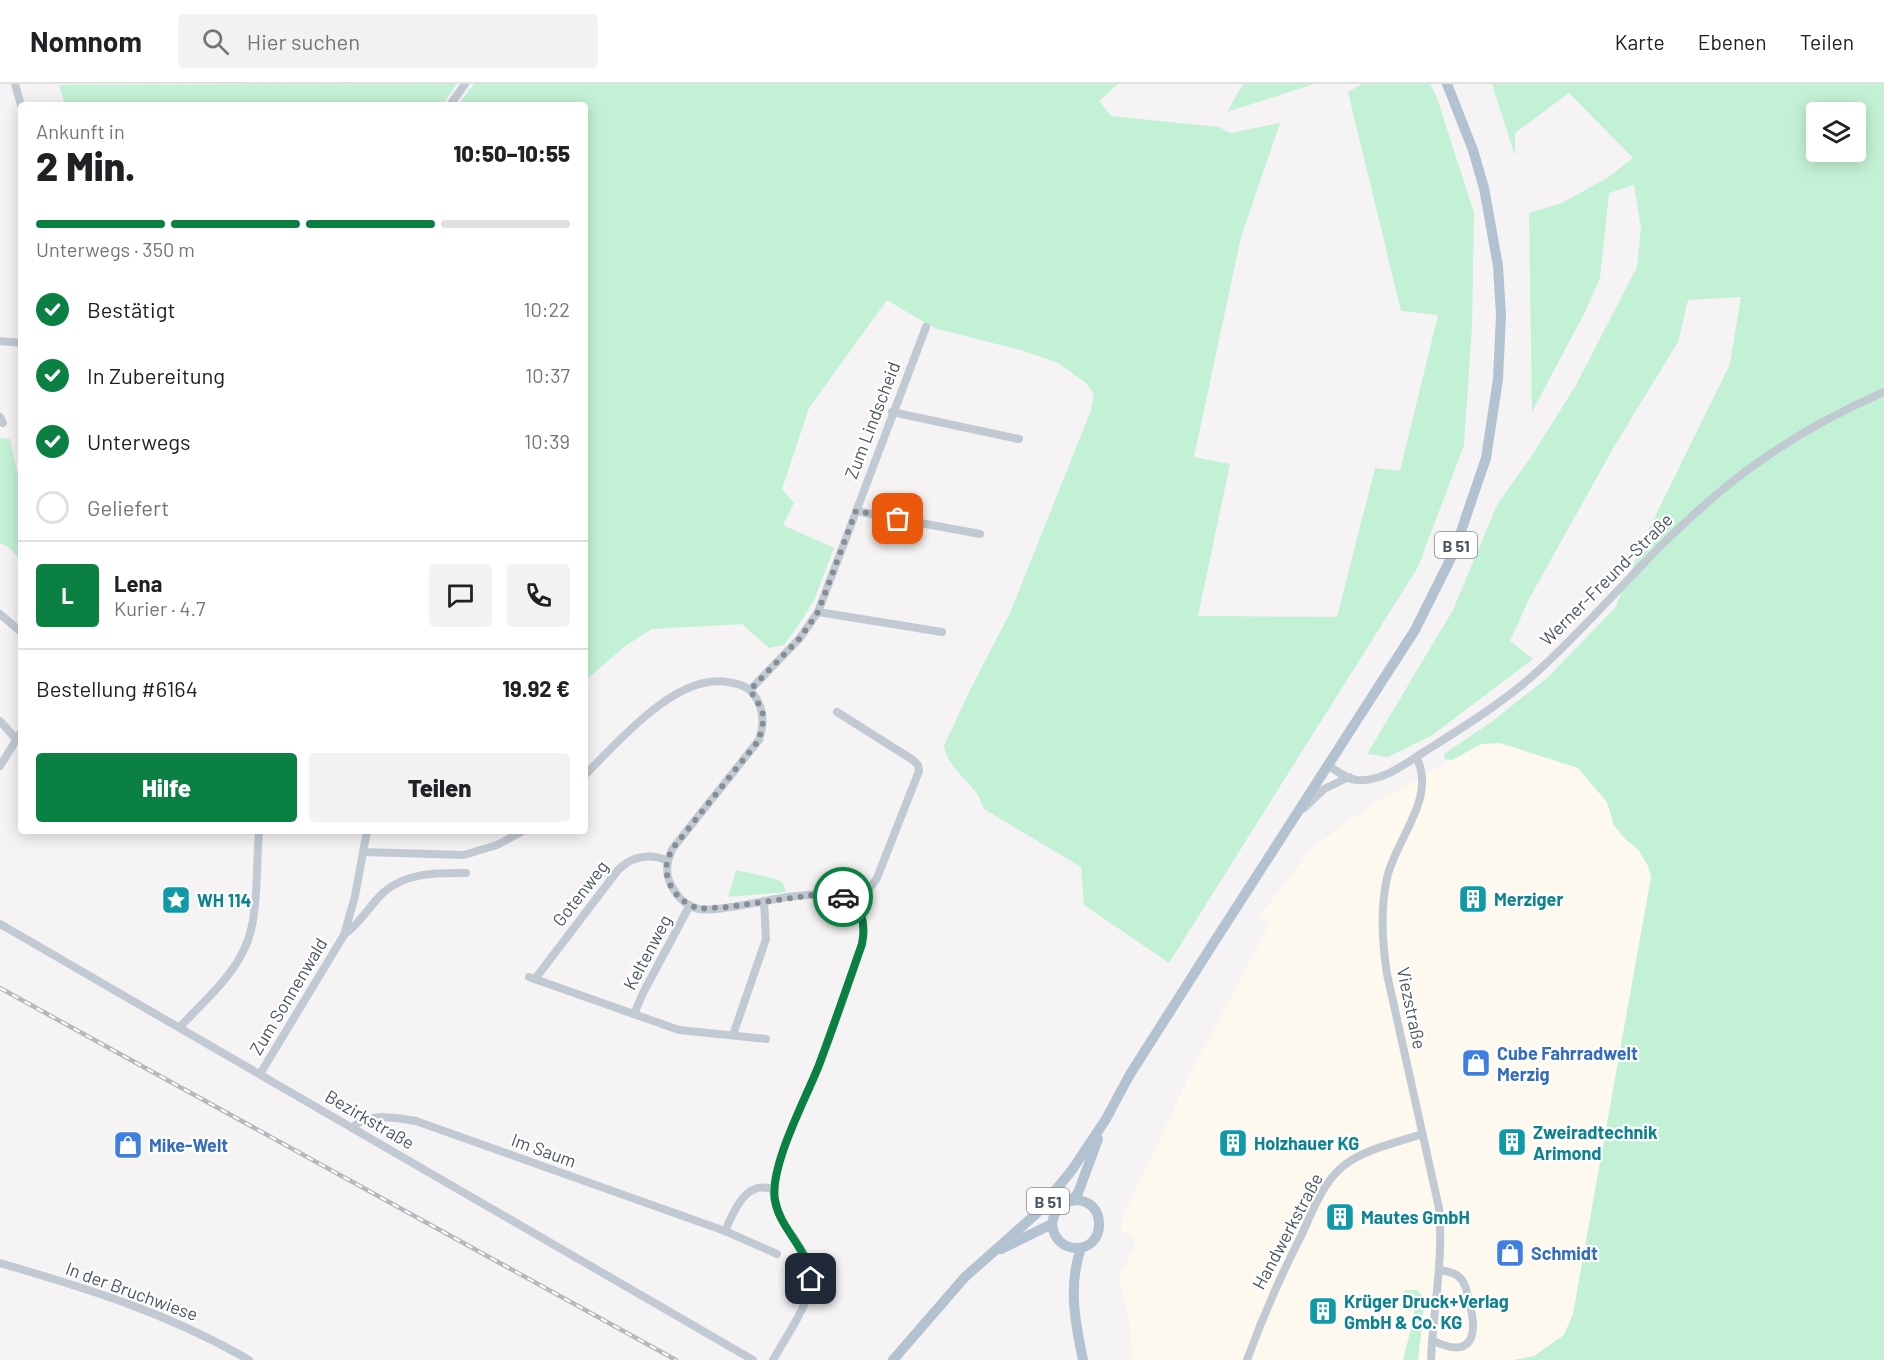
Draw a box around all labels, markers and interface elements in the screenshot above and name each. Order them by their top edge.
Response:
search box [178,14,598,68]
text: Nomnom [30,24,142,58]
icon: search [199,25,232,58]
text: Hier suchen [247,28,360,54]
text: Karte [1615,29,1665,54]
text: Ebenen [1698,29,1767,54]
text: Teilen [1800,29,1854,54]
map controls [1806,102,1866,162]
button: layers [1806,102,1866,162]
text: Ankunft in [36,119,125,143]
text: 10:50–10:55 [453,140,570,166]
text: 2 Min. [36,142,135,189]
text: Unterwegs · 350 m [36,237,195,261]
icon: check [36,293,69,326]
text: Bestätigt [87,296,176,322]
text: 10:22 [523,297,570,321]
street label: Zum Lindscheid [840,358,904,482]
icon: check [36,359,69,392]
text: In Zubereitung [87,362,225,388]
text: 10:37 [525,363,570,387]
icon: check [36,425,69,458]
text: Unterwegs [87,428,191,454]
text: 10:39 [524,429,570,453]
pin [872,493,923,544]
text: Geliefert [87,494,169,520]
icon: bag [881,502,914,535]
street label: Werner-Freund-Straße [1535,508,1677,650]
road number: B 51 [1435,532,1477,558]
button: chat [429,564,492,627]
button: phone [507,564,570,627]
text: Lena [114,570,162,596]
text: L [61,582,74,608]
text: Kurier · 4.7 [114,596,206,620]
text: Bestellung #6164 [36,675,198,701]
text: 19.92 € [502,675,570,701]
button: Hilfe [36,753,297,822]
button: Teilen [309,753,570,822]
street label: Gotenweg [547,855,613,931]
courier [813,867,873,927]
icon: car [827,881,860,914]
building icon: Merziger [1457,883,1489,915]
place icon: WH 114 [160,884,192,916]
place label: Merziger [1494,888,1563,910]
place label: WH 114 [197,889,252,911]
street label: Keltenweg [618,911,676,993]
street label: Zum Sonnenwald [244,933,332,1059]
street label: Viezstraße [1393,965,1431,1051]
place label: Cube Fahrradwelt Merzig [1497,1042,1638,1085]
shop icon: Cube Fahrradwelt Merzig [1460,1047,1492,1079]
street label: Bezirkstraße [321,1085,419,1153]
place label: Zweiradtechnik Arimond [1533,1121,1658,1164]
building icon: Zweiradtechnik Arimond [1496,1126,1528,1158]
building icon: Holzhauer KG [1217,1127,1249,1159]
street label: Im Saum [509,1128,579,1172]
shop icon: Mike-Welt [112,1129,144,1161]
place label: Holzhauer KG [1254,1132,1359,1154]
place label: Mike-Welt [149,1134,228,1156]
street label: Handwerkstraße [1247,1169,1327,1293]
road number: B 51 [1027,1188,1069,1214]
building icon: Mautes GmbH [1324,1201,1356,1233]
place label: Mautes GmbH [1361,1206,1470,1228]
shop icon: Schmidt [1494,1237,1526,1269]
place label: Schmidt [1531,1242,1598,1264]
pin [785,1253,836,1304]
street label: In der Bruchwiese [63,1257,201,1325]
icon: home [794,1262,827,1295]
place label: Krüger Druck+Verlag GmbH & Co. KG [1344,1290,1509,1333]
building icon: Krüger Druck+Verlag GmbH & Co. KG [1307,1295,1339,1327]

